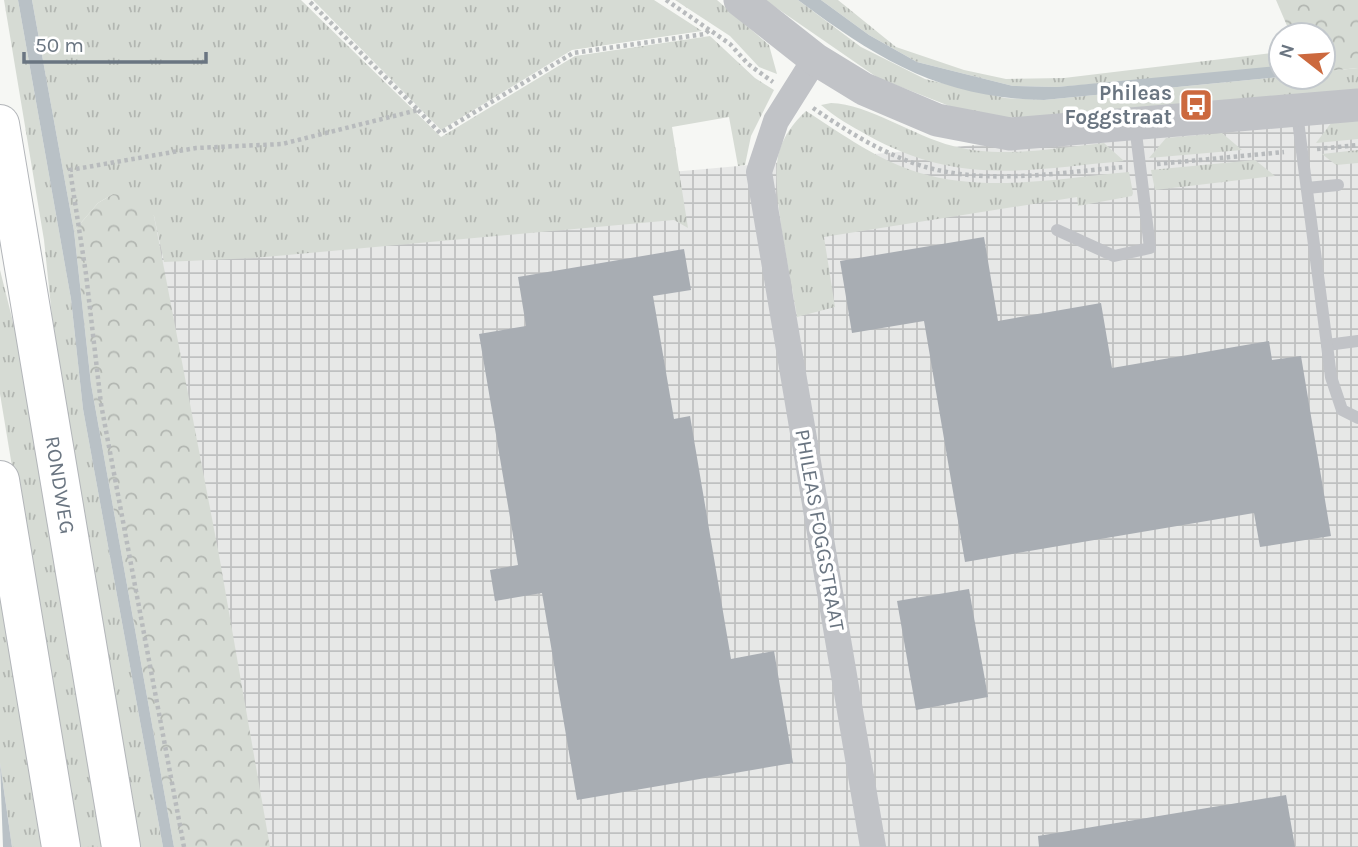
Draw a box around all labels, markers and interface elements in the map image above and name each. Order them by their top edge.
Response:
scale bar [24,21,206,65]
north arrow [1267,21,1337,91]
text: 50 m [35,33,84,57]
text: N [1274,42,1299,61]
place label: Phileas Foggstraat [1064,81,1172,129]
bus stop icon: Phileas Foggstraat [1177,86,1215,124]
street label: PHILEAS FOGGSTRAAT [790,427,850,633]
street label: RONDWEG [40,434,80,536]

